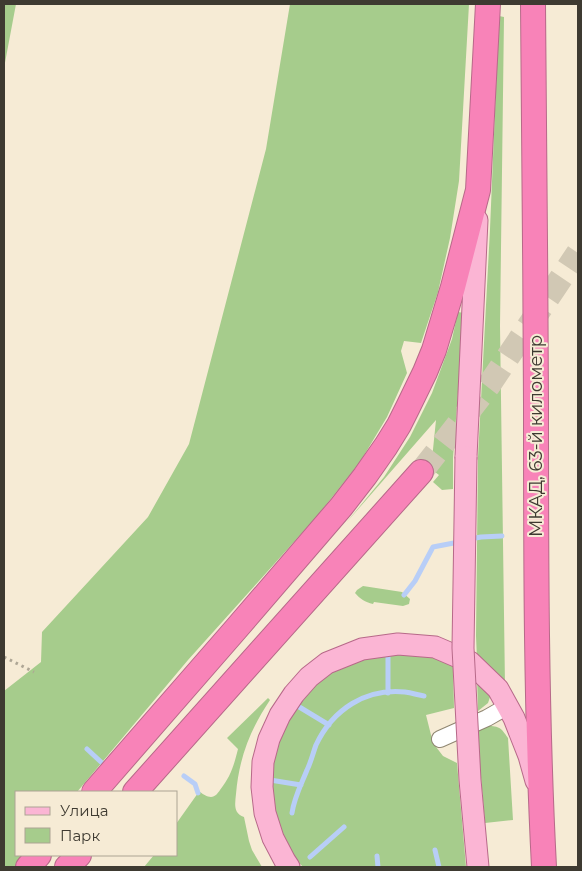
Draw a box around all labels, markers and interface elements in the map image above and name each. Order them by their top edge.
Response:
street label: МКАД, 63-й километр [525,335,547,537]
legend [15,791,178,856]
text: Улица [60,801,108,820]
text: Парк [60,826,100,845]

